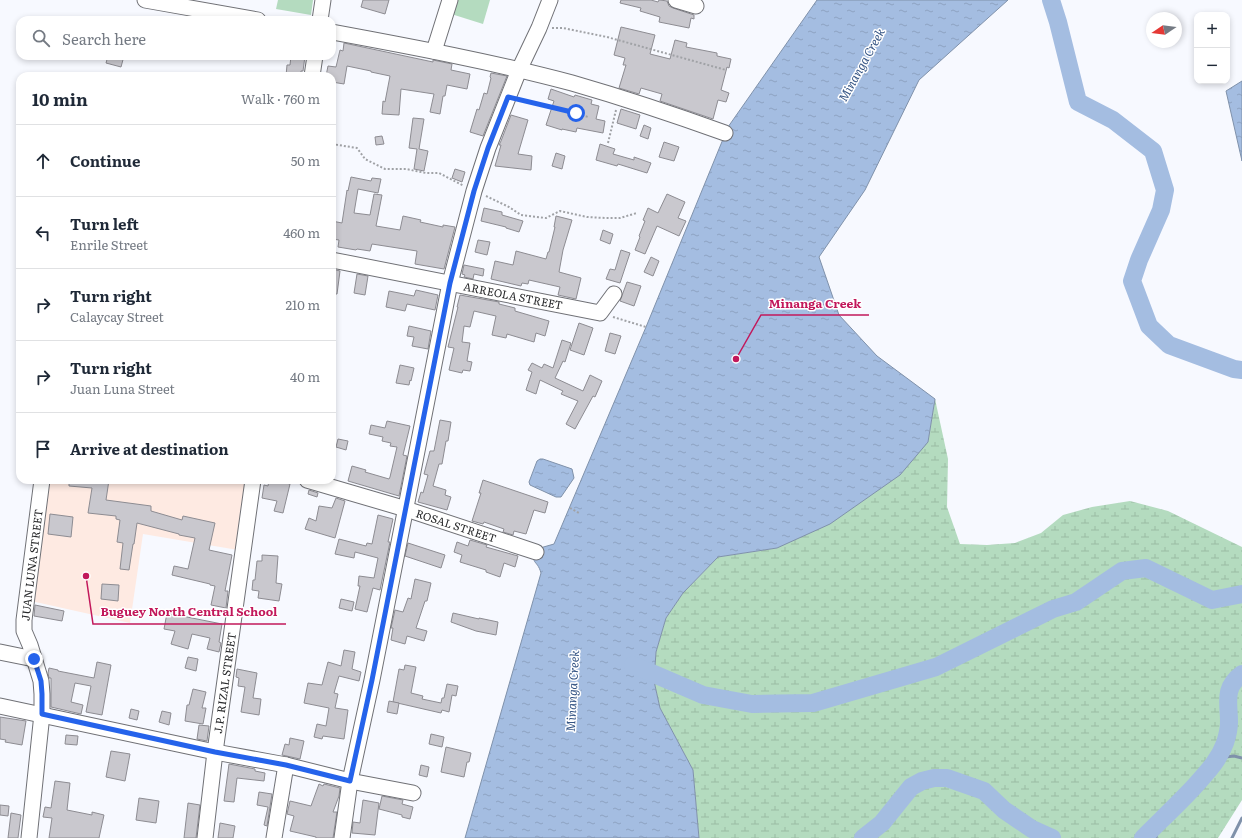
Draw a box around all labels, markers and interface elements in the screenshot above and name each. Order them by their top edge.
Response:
north arrow [1146,12,1182,48]
map controls [1194,12,1230,84]
button: + [1194,12,1230,48]
search box [16,16,336,60]
water label: Minanga Creek [833,24,889,105]
icon: search [30,27,52,49]
text: Search here [62,27,146,50]
button: − [1194,48,1230,84]
text: 10 min [32,86,88,111]
text: Walk · 760 m [241,89,320,108]
route start [567,104,585,122]
text: Continue [70,149,140,172]
icon: ahead [32,150,54,172]
text: 50 m [291,151,320,170]
text: Turn left [70,212,139,235]
icon: left [32,222,54,244]
text: 460 m [283,223,320,242]
text: Enrile Street [70,235,148,254]
street label: ARREOLA STREET [462,278,564,313]
text: Turn right [70,284,152,307]
callout: Minanga Creek [761,291,869,315]
icon: right [32,294,54,316]
text: Minanga Creek [769,294,862,312]
text: 210 m [285,295,320,314]
text: Calaycay Street [70,307,164,326]
text: Turn right [70,356,152,379]
icon: right [32,366,54,388]
text: 40 m [290,367,320,386]
text: Juan Luna Street [70,379,175,398]
text: Arrive at destination [70,437,229,460]
icon: arrive [32,438,54,460]
street label: ROSAL STREET [414,504,499,546]
street label: JUAN LUNA STREET [16,508,46,622]
callout: Buguey North Central School [93,600,286,624]
text: Buguey North Central School [101,602,278,620]
street label: J.P. RIZAL STREET [209,631,239,735]
water label: Minanga Creek [561,649,583,732]
route end [25,650,43,668]

